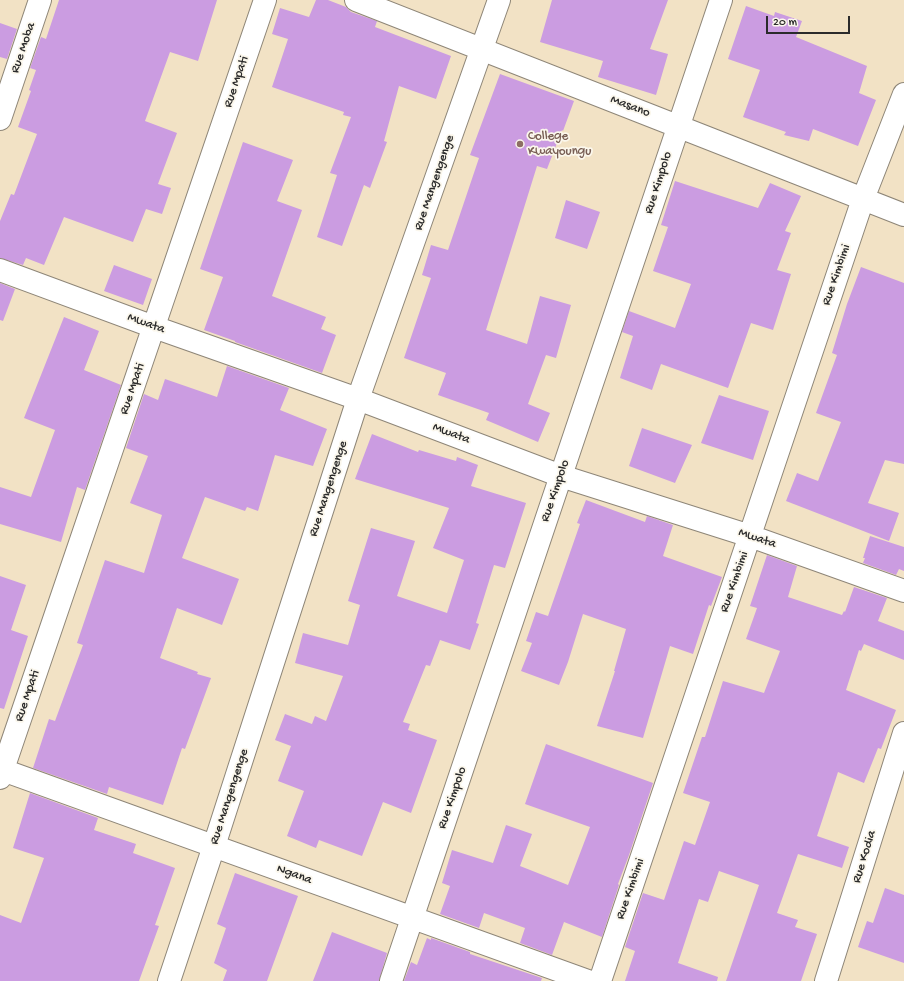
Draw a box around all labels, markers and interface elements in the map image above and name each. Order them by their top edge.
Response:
scale bar [768,8,852,34]
text: 20 m [773,16,797,30]
street label: Rue Moba [8,21,40,75]
street label: Rue Mpati [221,54,253,110]
street label: Masano [608,92,652,122]
place label: College Kwayoungu [528,129,591,160]
street label: Rue Mangengenge [411,133,459,233]
marker: College Kwayoungu [515,139,525,149]
street label: Rue Kimpolo [642,150,676,216]
street label: Rue Kimbimi [819,242,855,308]
street label: Mwata [125,310,167,338]
street label: Rue Mpati [117,361,149,417]
street label: Mwata [430,420,472,448]
street label: Rue Mangengenge [306,439,352,539]
street label: Rue Kimpolo [538,458,574,524]
street label: Mwata [736,525,778,553]
street label: Rue Kimbimi [717,549,753,615]
street label: Rue Mpati [12,668,44,724]
street label: Rue Mangengenge [207,747,253,847]
street label: Rue Kimpolo [435,765,471,831]
street label: Rue Kodia [850,829,880,885]
street label: Rue Kimbimi [613,856,649,922]
street label: Ngana [274,861,314,889]

